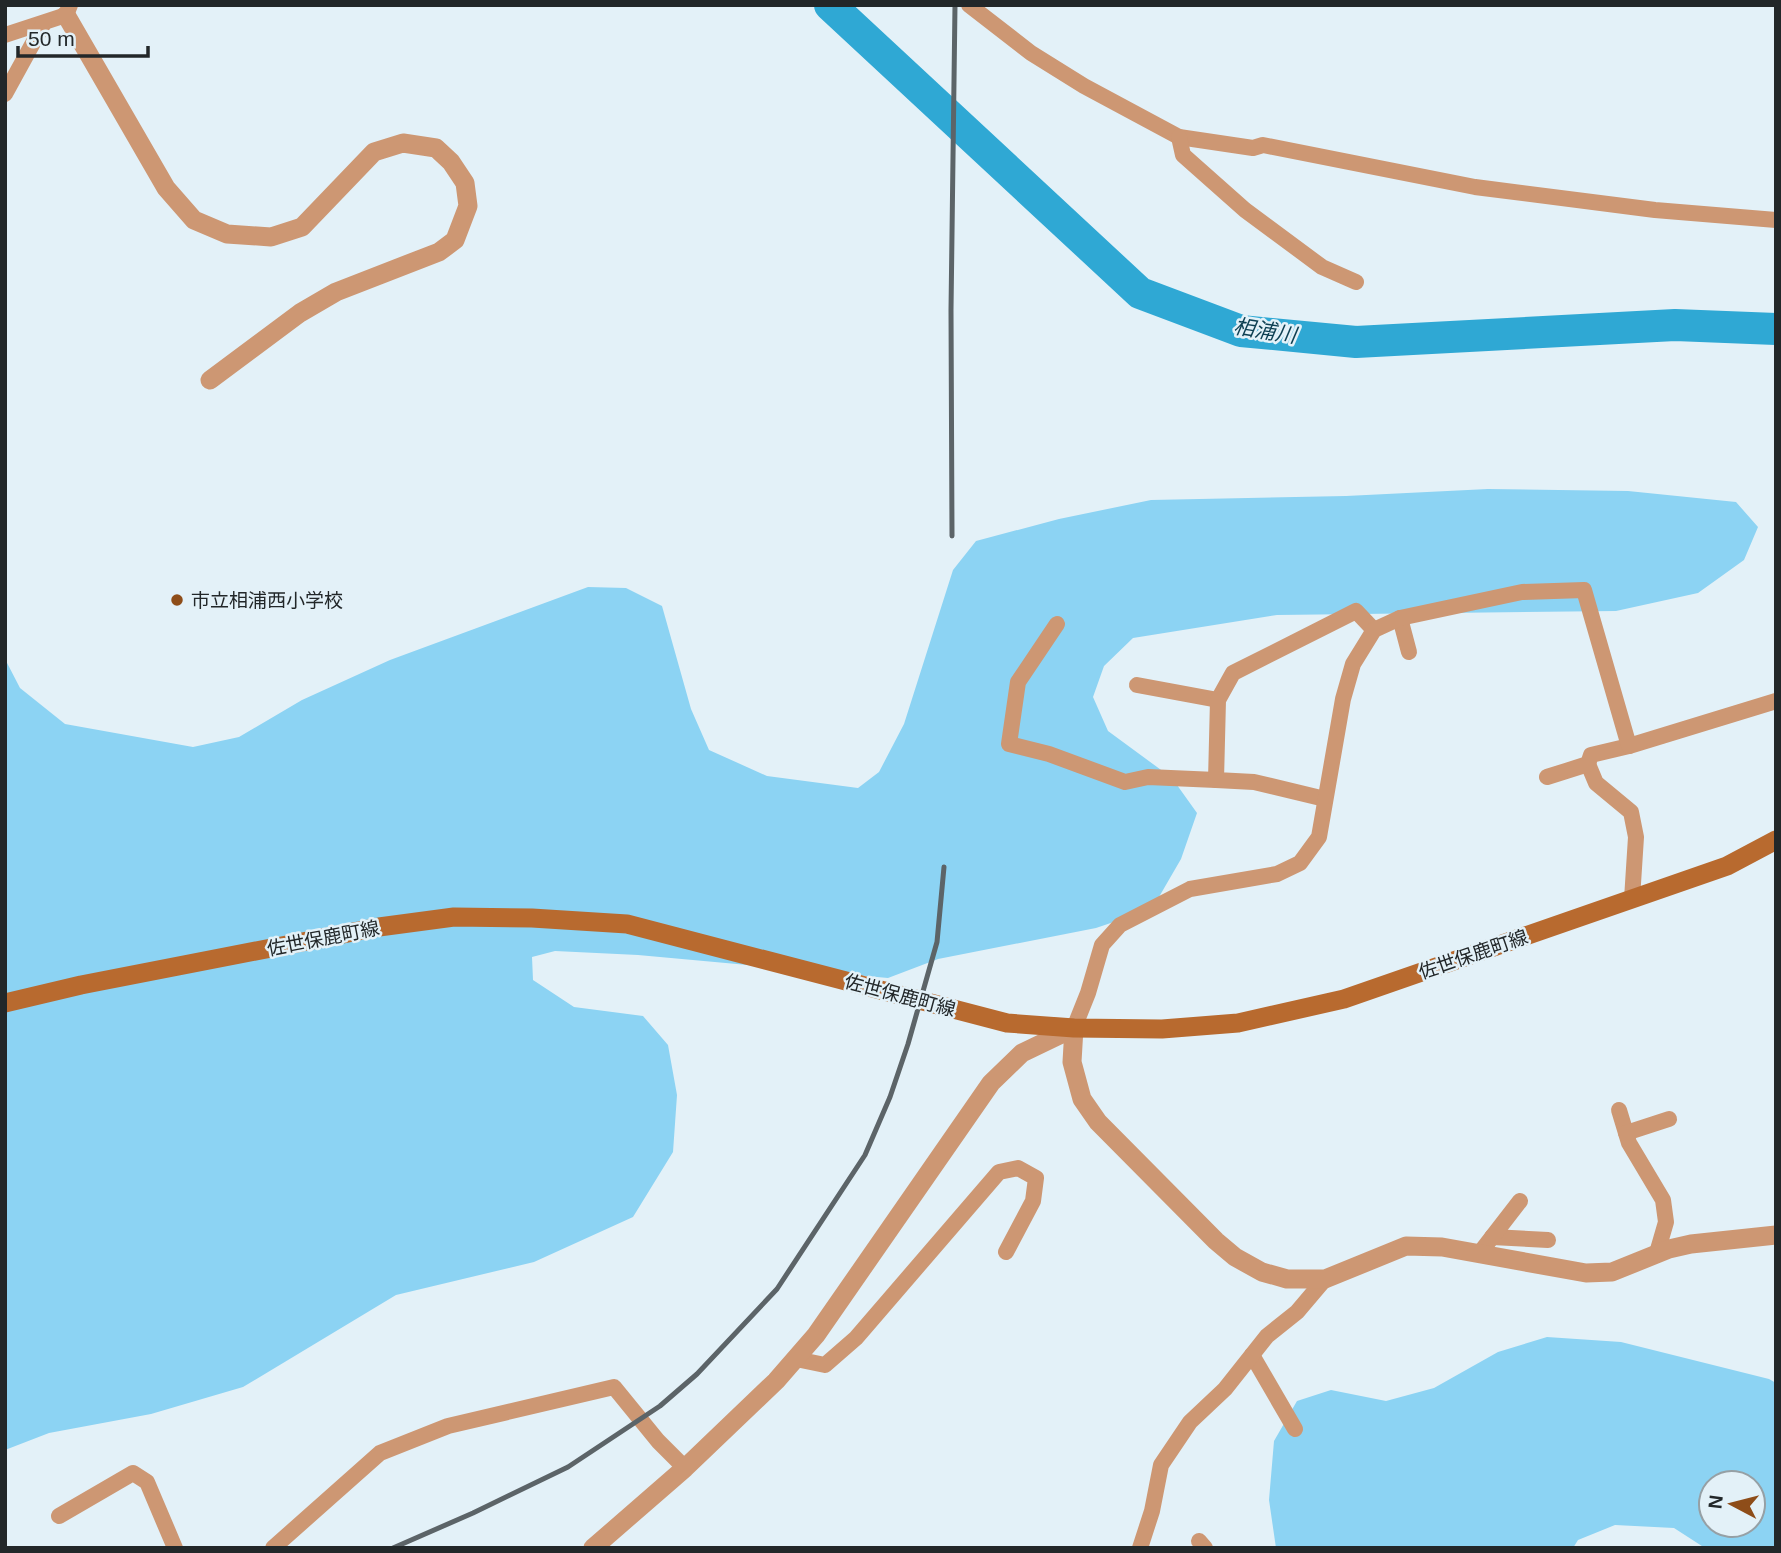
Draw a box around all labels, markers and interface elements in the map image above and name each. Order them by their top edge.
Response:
scale bar [18,14,147,58]
text: 50 m [28,27,75,50]
water label: 相浦川 [1232,314,1300,347]
place label: 市立相浦西小学校 [191,590,343,611]
marker: 市立相浦西小学校 [169,592,185,608]
street label: 佐世保鹿町線 [265,917,381,960]
street label: 佐世保鹿町線 [1416,926,1530,983]
street label: 佐世保鹿町線 [842,971,958,1020]
north arrow [1697,1469,1767,1539]
text: N [1704,1494,1727,1510]

